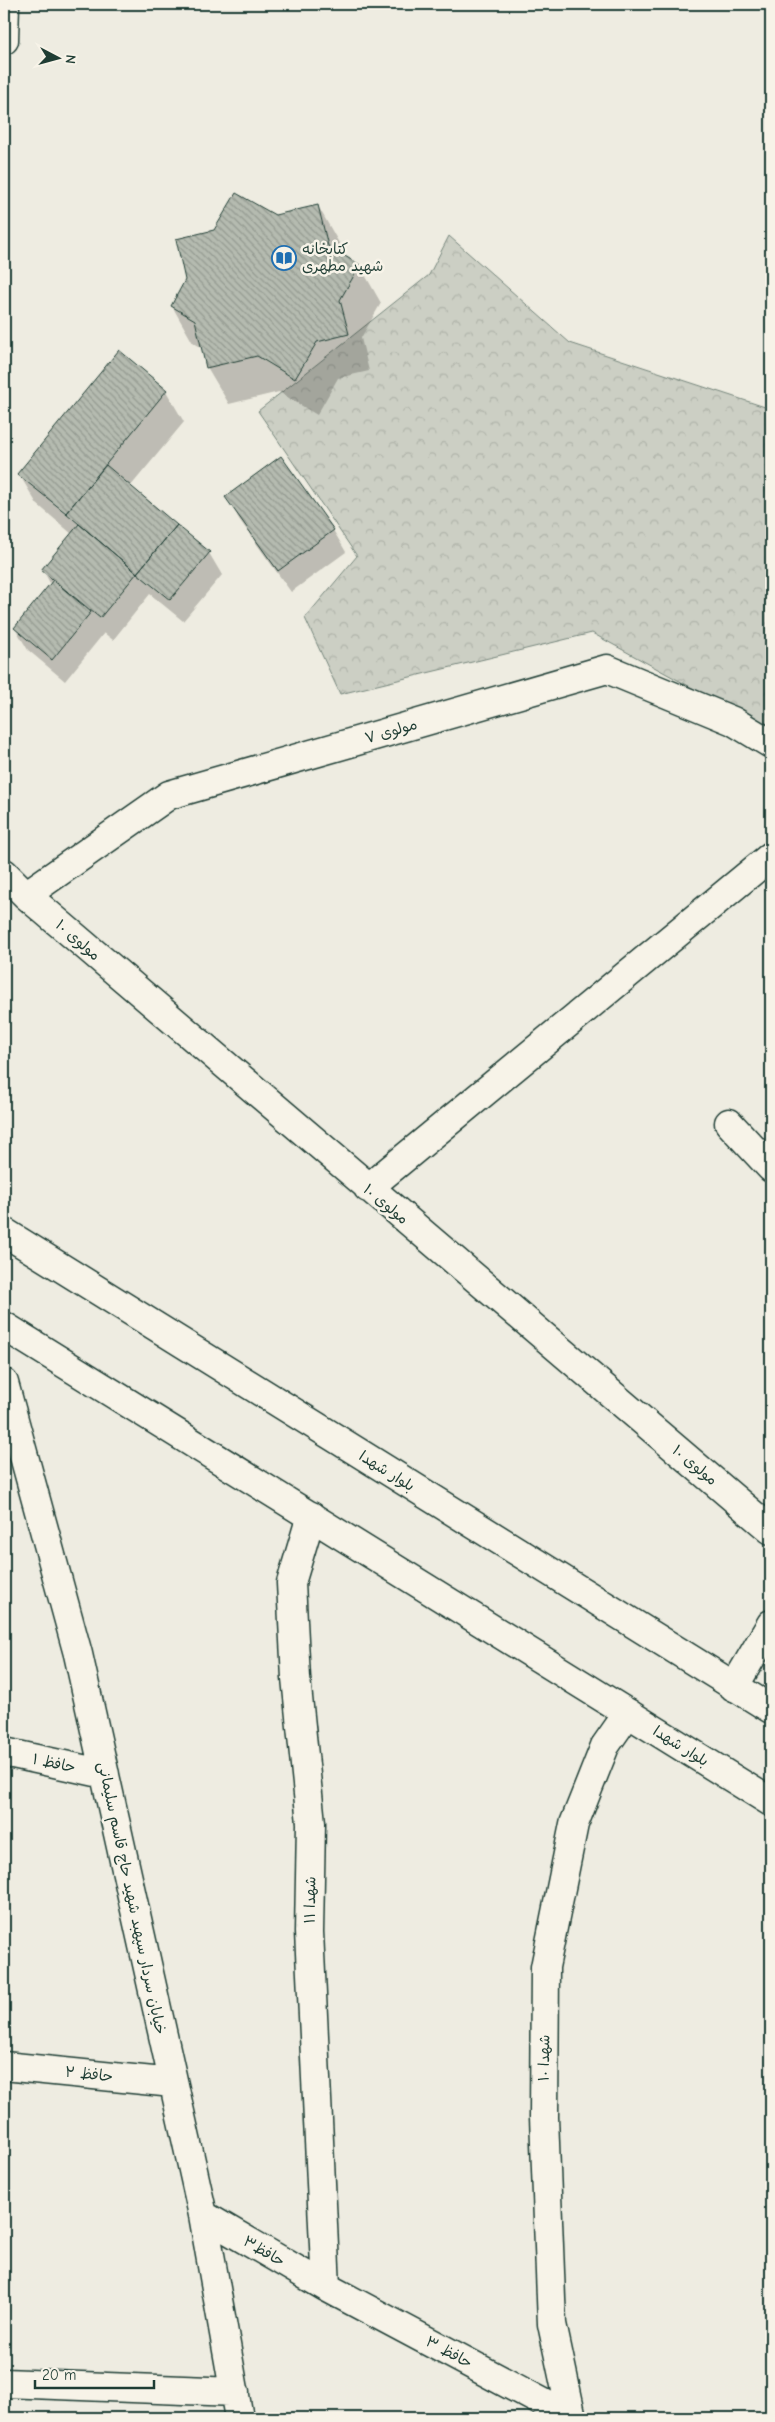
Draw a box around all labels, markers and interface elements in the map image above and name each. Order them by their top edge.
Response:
north arrow [32,32,82,82]
text: N [62,54,79,65]
place label: کتابخانه شهید مطهری [302,240,383,275]
library icon: کتابخانه شهید مطهری [271,245,297,271]
street label: مولوی ۷ [363,715,419,747]
street label: مولوی ۱۰ [52,916,104,964]
street label: مولوی ۱۰ [360,1180,412,1228]
street label: مولوی ۱۰ [669,1441,721,1489]
street label: بلوار شهدا [356,1447,418,1495]
street label: بلوار شهدا [650,1722,712,1770]
street label: حافظ ۱ [31,1750,77,1776]
street label: خیابان سردار سپهبد شهید حاج قاسم سلیمانی [91,1760,170,2037]
street label: شهدا ۱۱ [301,1876,319,1924]
street label: شهدا ۱۰ [535,2034,553,2082]
street label: حافظ ۲ [64,2063,114,2085]
street label: حافظ۳ [240,2232,288,2270]
street label: حافظ ۳ [423,2332,475,2372]
scale bar [35,2357,154,2389]
text: 20 m [42,2366,76,2384]

